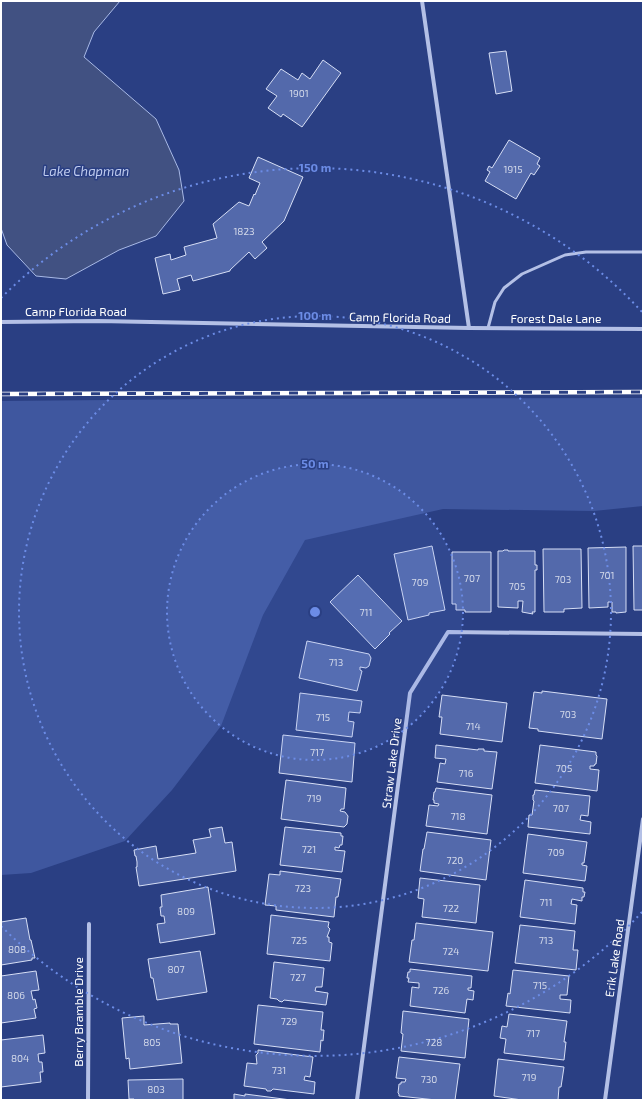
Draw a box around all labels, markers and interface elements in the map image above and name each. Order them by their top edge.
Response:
house number: 1901 [289,87,309,99]
text: 150 m [299,160,331,174]
water label: Lake Chapman [43,163,129,179]
house number: 1915 [503,163,523,175]
house number: 1823 [233,225,255,237]
street label: Camp Florida Road [25,304,127,318]
text: 100 m [298,308,332,322]
street label: Camp Florida Road [349,309,451,325]
street label: Forest Dale Lane [511,311,601,325]
text: 50 m [301,456,329,470]
house number: 701 [599,569,615,581]
house number: 707 [464,572,480,584]
house number: 703 [555,573,571,585]
house number: 709 [412,576,429,588]
house number: 705 [509,580,525,592]
centre of rings [308,605,322,619]
house number: 711 [359,606,373,618]
house number: 713 [329,656,343,668]
house number: 703 [560,708,576,720]
house number: 715 [316,711,330,723]
street label: Straw Lake Drive [378,717,404,809]
house number: 714 [465,720,481,732]
house number: 717 [310,746,324,758]
house number: 705 [556,762,572,774]
house number: 716 [459,767,474,779]
house number: 719 [307,792,322,804]
house number: 707 [553,802,569,814]
house number: 718 [450,810,466,822]
house number: 721 [302,843,316,855]
house number: 709 [548,846,565,858]
house number: 720 [447,854,463,866]
house number: 723 [295,882,311,894]
house number: 711 [539,896,553,908]
house number: 722 [443,902,460,914]
house number: 809 [177,905,195,917]
street label: Erik Lake Road [602,918,626,998]
house number: 725 [291,934,307,946]
house number: 713 [539,934,553,946]
house number: 808 [8,943,26,955]
house number: 724 [443,945,459,957]
street label: Berry Bramble Drive [71,957,85,1067]
house number: 807 [167,963,185,975]
house number: 727 [290,971,306,983]
house number: 715 [533,979,547,991]
house number: 726 [433,984,450,996]
house number: 806 [7,989,25,1001]
house number: 729 [281,1015,298,1027]
house number: 717 [526,1027,540,1039]
house number: 805 [143,1036,161,1048]
house number: 728 [426,1036,442,1048]
house number: 804 [11,1052,29,1064]
house number: 731 [272,1064,286,1076]
house number: 719 [522,1071,537,1083]
house number: 730 [421,1073,437,1085]
house number: 803 [147,1083,165,1095]

